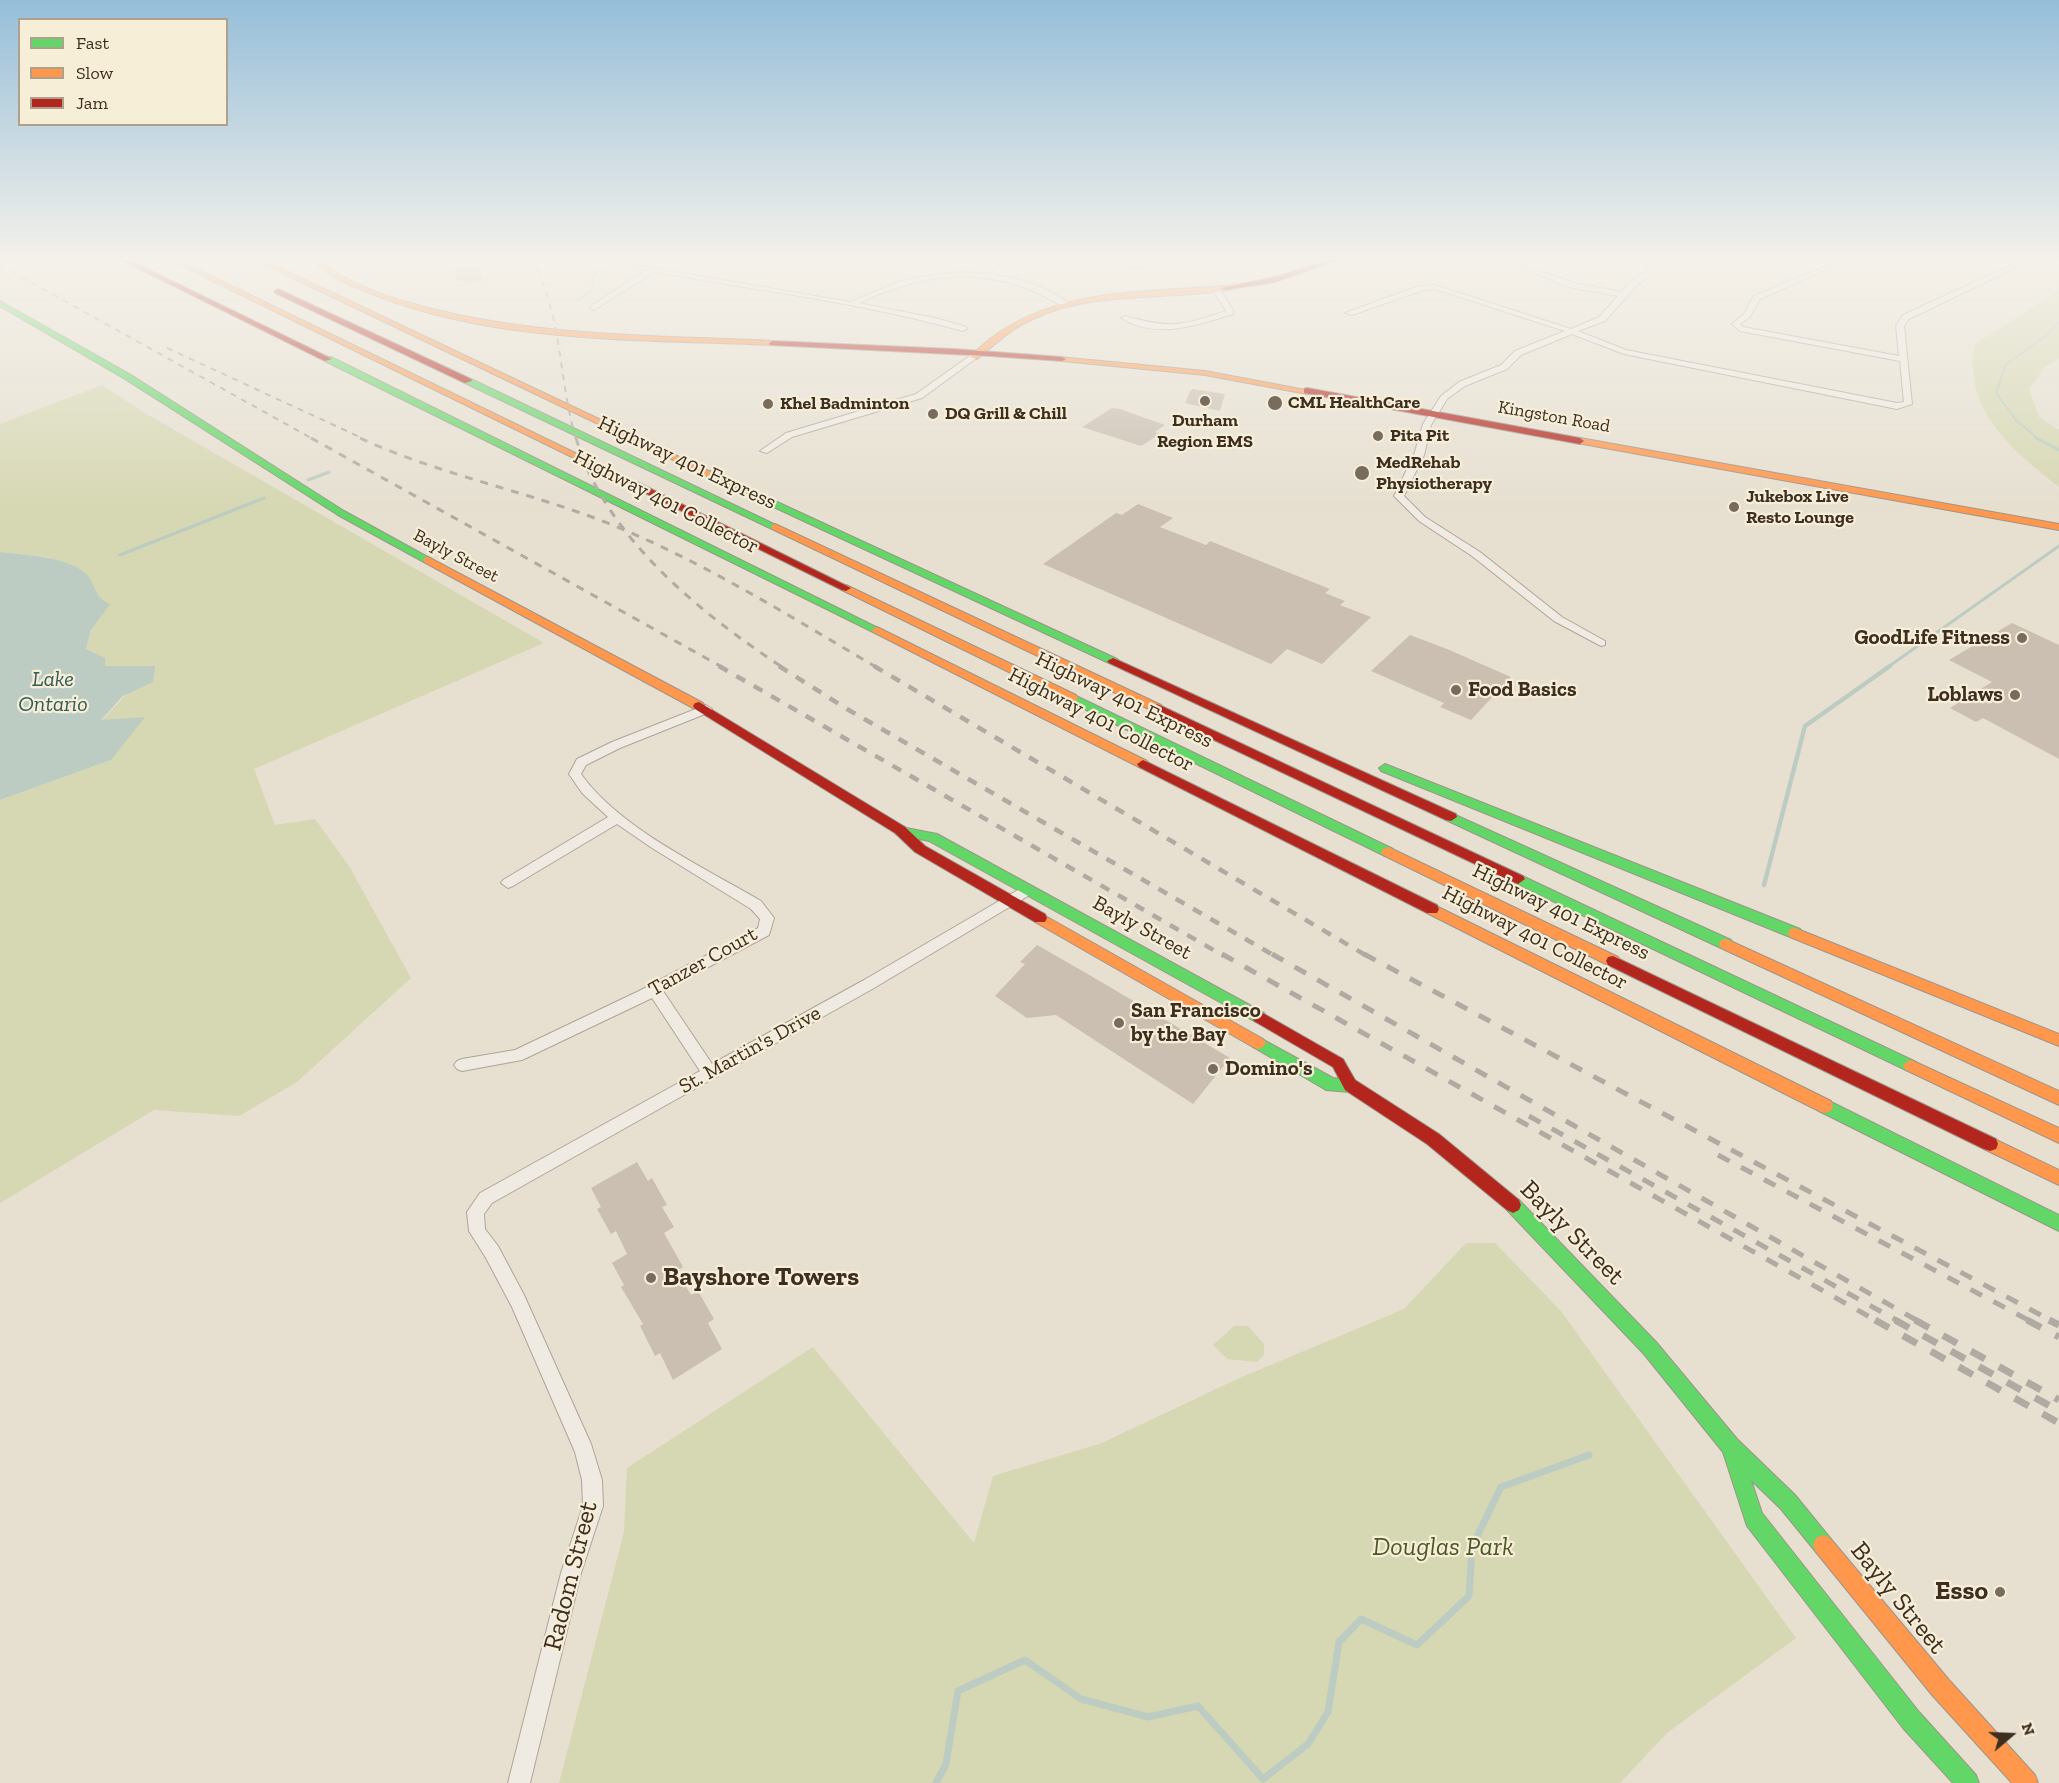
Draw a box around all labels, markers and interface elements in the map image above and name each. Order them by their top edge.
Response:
legend [18,18,228,126]
text: Fast [76,32,109,54]
text: Slow [76,62,113,84]
text: Jam [76,92,108,114]
place label: CML HealthCare [1288,392,1420,414]
place label: Khel Badminton [780,393,909,415]
marker: Durham Region EMS [1198,394,1212,408]
marker: CML HealthCare [1266,394,1284,412]
street label: Kingston Road [1496,396,1612,438]
marker: Khel Badminton [761,397,775,411]
place label: DQ Grill & Chill [945,403,1067,425]
marker: DQ Grill & Chill [926,407,940,421]
place label: Durham Region EMS [1157,410,1253,452]
street label: Highway 401 Express [594,411,780,515]
place label: Pita Pit [1390,425,1449,447]
marker: Pita Pit [1371,429,1385,443]
street label: Highway 401 Collector [569,444,763,560]
place label: MedRehab Physiotherapy [1376,452,1492,494]
marker: MedRehab Physiotherapy [1353,464,1371,482]
place label: Jukebox Live Resto Lounge [1746,486,1854,528]
marker: Jukebox Live Resto Lounge [1727,500,1741,514]
street label: Bayly Street [410,525,502,587]
place label: GoodLife Fitness [1854,625,2010,651]
marker: GoodLife Fitness [2015,631,2029,645]
street label: Highway 401 Express [1031,646,1217,754]
street label: Highway 401 Collector [1004,662,1198,778]
water label: Lake Ontario [18,667,88,718]
place label: Food Basics [1468,677,1577,703]
place label: Loblaws [1927,682,2003,708]
marker: Food Basics [1449,683,1463,697]
marker: Loblaws [2008,688,2022,702]
street label: Highway 401 Express [1468,858,1654,966]
street label: Highway 401 Collector [1438,880,1632,996]
street label: Bayly Street [1088,891,1196,965]
street label: Tanzer Court [644,922,762,1002]
place label: San Francisco by the Bay [1131,998,1261,1048]
street label: St. Martin's Drive [675,1001,825,1099]
marker: San Francisco by the Bay [1112,1016,1126,1030]
place label: Domino's [1225,1056,1313,1082]
marker: Domino's [1206,1062,1220,1076]
street label: Bayly Street [1513,1174,1631,1292]
place label: Bayshore Towers [663,1262,859,1294]
marker: Bayshore Towers [644,1271,658,1285]
street label: Radom Street [537,1498,605,1654]
park label: Douglas Park [1373,1532,1513,1564]
street label: Bayly Street [1843,1536,1953,1660]
place label: Esso [1935,1576,1988,1608]
marker: Esso [1993,1585,2007,1599]
north arrow [1981,1705,2041,1765]
text: N [2018,1720,2039,1738]

